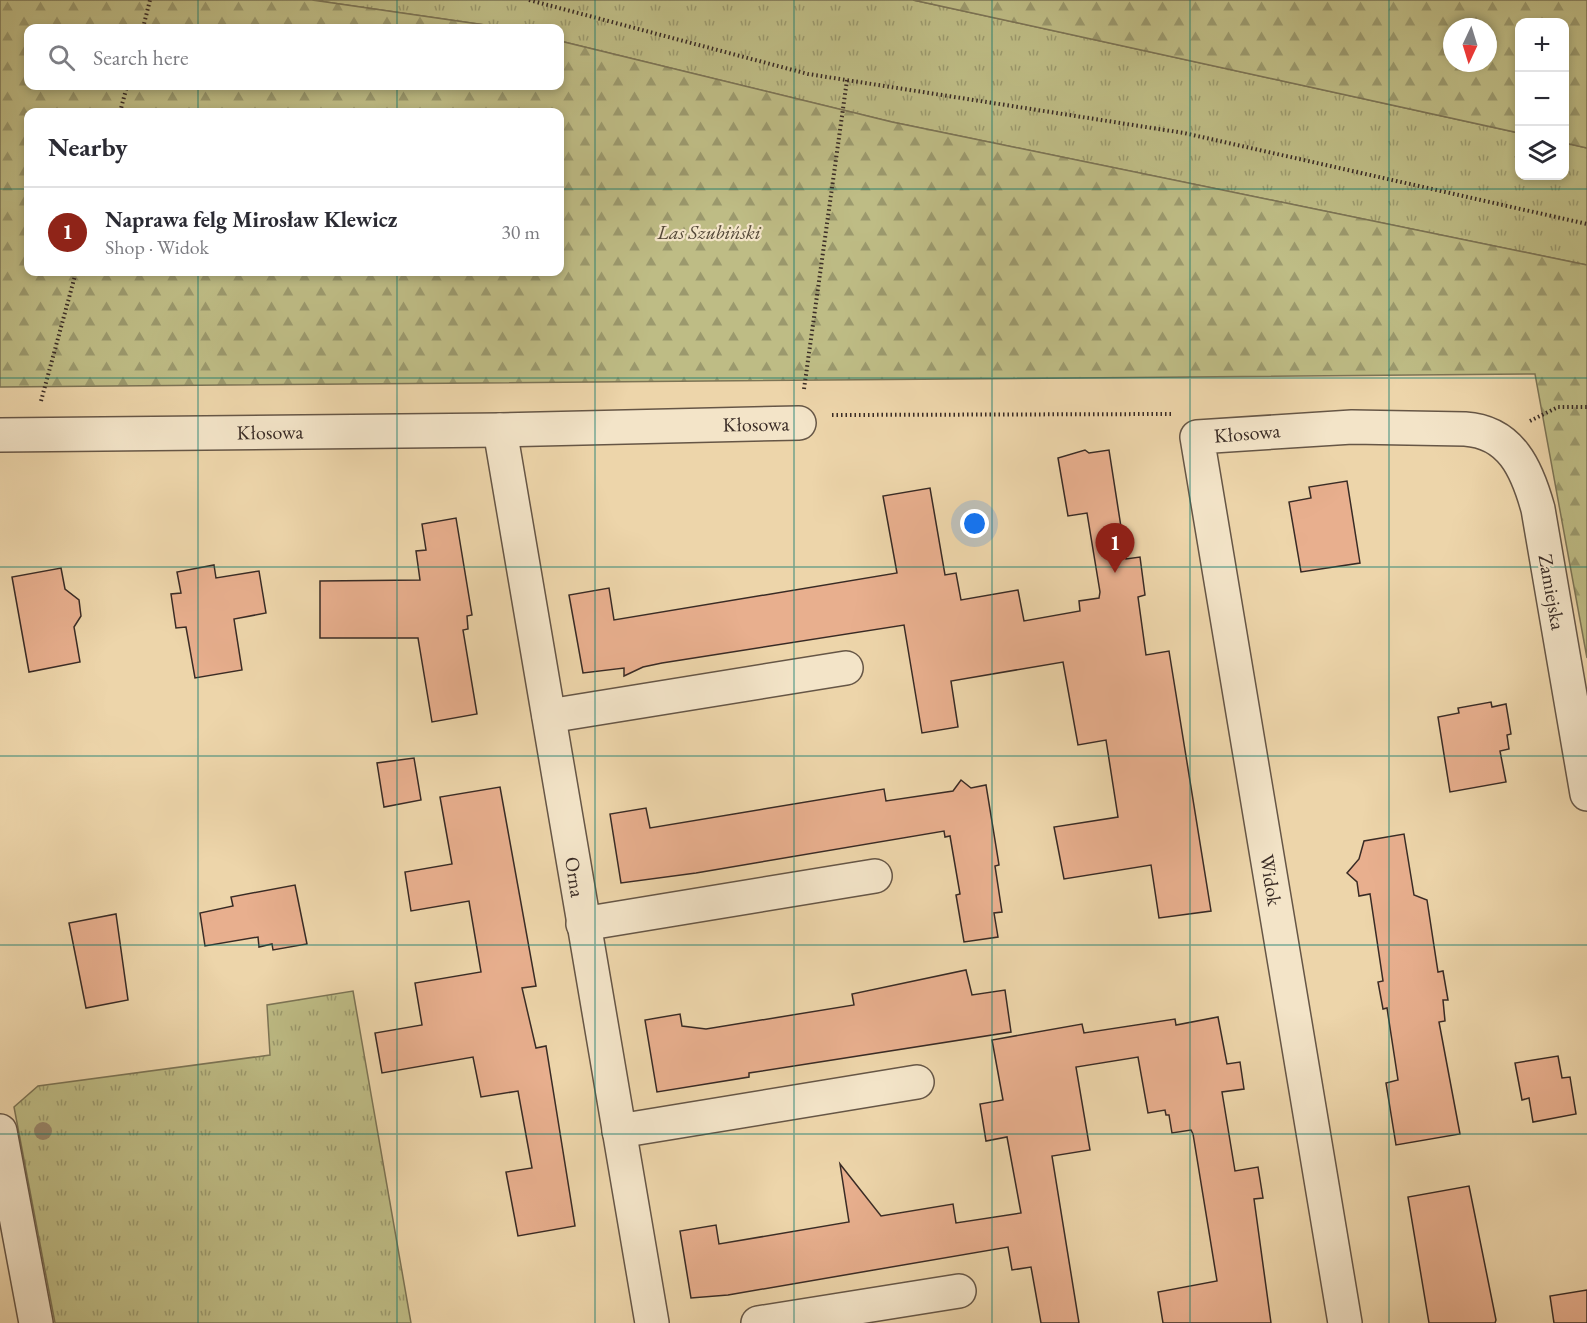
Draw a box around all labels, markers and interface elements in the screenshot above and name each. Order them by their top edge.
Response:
north arrow [1443,18,1497,72]
map controls [1515,18,1569,180]
button: + [1515,18,1569,72]
search box [24,24,564,90]
icon: search [45,41,78,74]
text: Search here [93,43,188,72]
button: − [1515,72,1569,126]
button: layers [1515,126,1569,180]
text: Nearby [48,130,128,164]
text: Naprawa felg Mirosław Klewicz [105,205,397,234]
text: 1 [62,219,73,245]
text: 30 m [501,219,540,245]
park label: Las Szubiński [656,219,762,245]
text: Shop · Widok [105,234,209,260]
street label: Kłosowa [722,410,790,438]
street label: Kłosowa [1213,417,1281,449]
street label: Kłosowa [236,418,304,446]
your location [960,509,989,538]
pin: 1 [1096,524,1134,573]
street label: Zamiejska [1533,552,1571,632]
street label: Widok [1254,852,1288,908]
street label: Orna [559,855,591,899]

